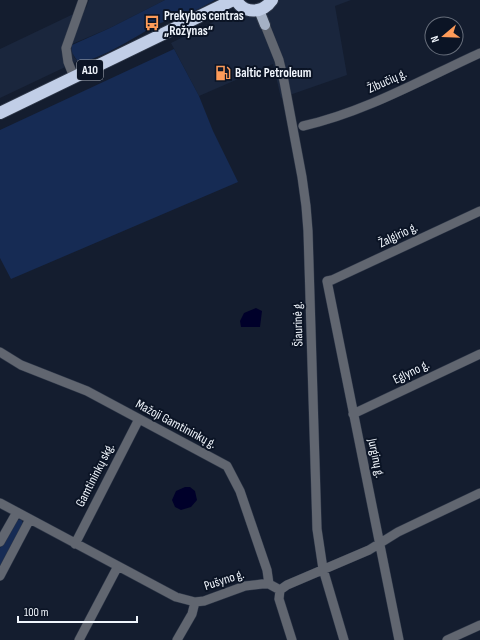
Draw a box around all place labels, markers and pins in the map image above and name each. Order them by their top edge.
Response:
place label: Prekybos centras „Rožynas“ [164,8,244,39]
bus stop icon: Prekybos centras „Rožynas“ [143,14,161,32]
fuel station icon: Baltic Petroleum [214,64,232,82]
place label: Baltic Petroleum [235,65,312,81]

